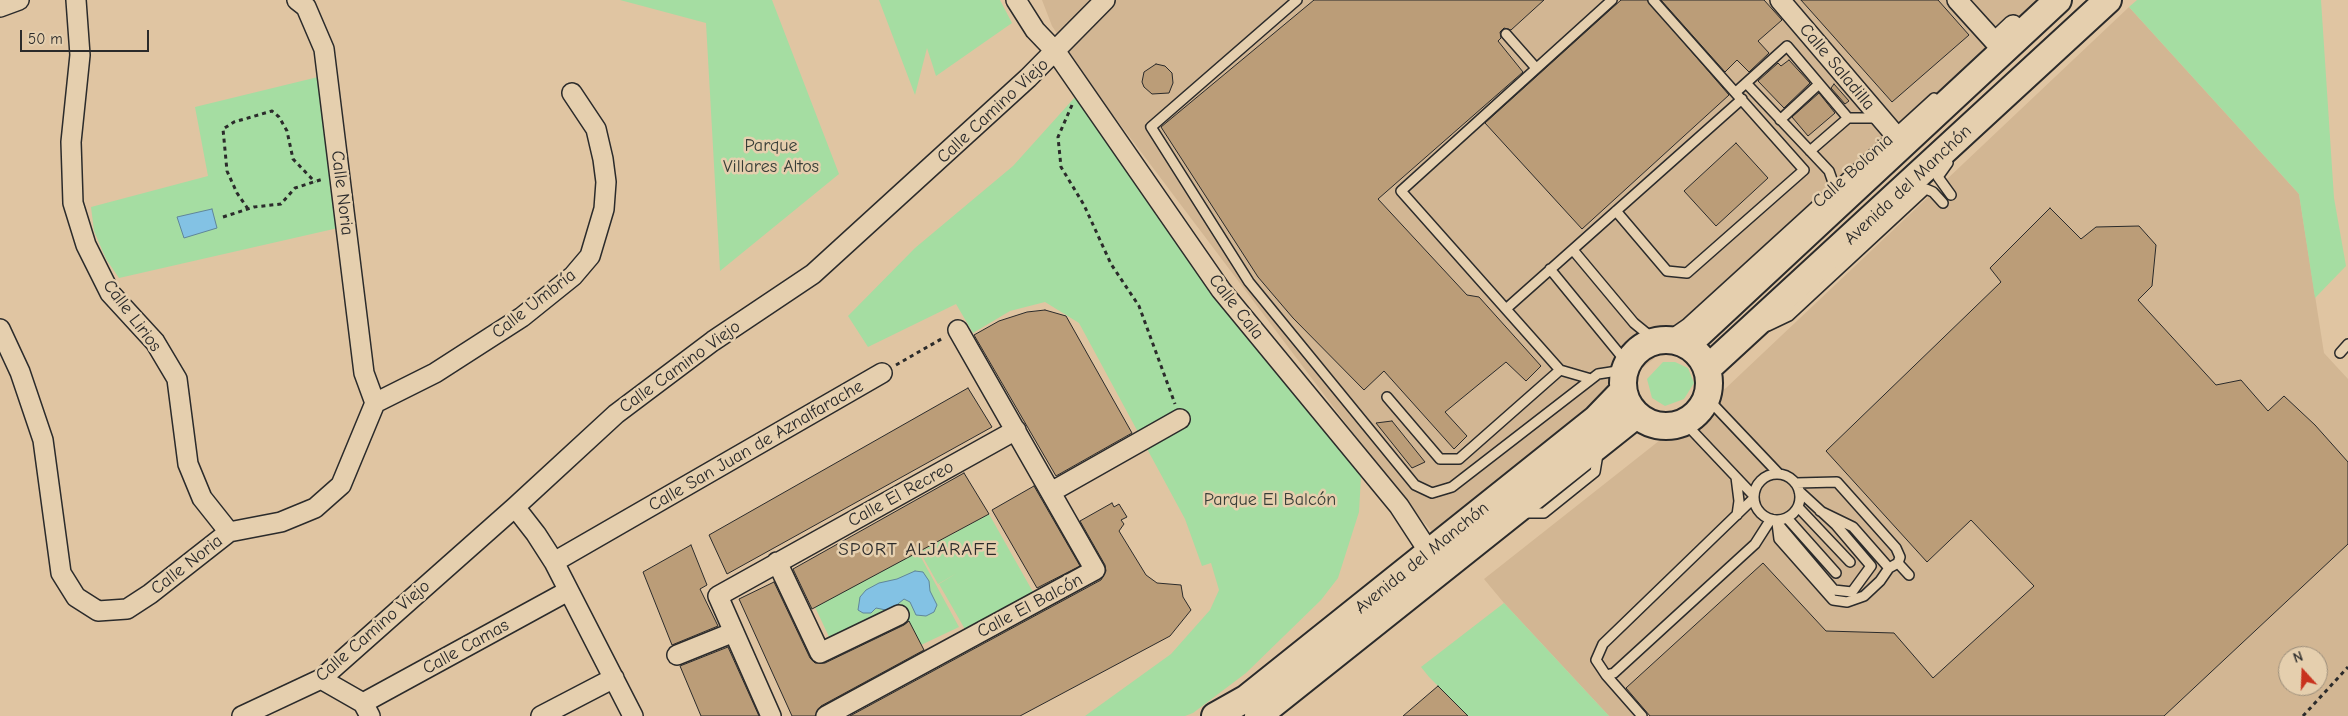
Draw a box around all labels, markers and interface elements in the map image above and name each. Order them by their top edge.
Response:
street label: Calle Saladilla [1794,19,1880,115]
scale bar [22,20,151,52]
text: 50 m [28,30,63,48]
street label: Calle Camino Viejo [933,54,1053,168]
street label: Avenida del Manchón [1840,120,1976,250]
street label: Calle Bolonia [1808,129,1898,213]
park label: Parque Villares Altos [723,135,819,178]
street label: Calle Noria [326,149,358,237]
street label: Calle Umbría [488,264,580,344]
street label: Calle Cala [1204,270,1268,344]
street label: Calle Lirios [98,276,166,356]
street label: Calle Camino Viejo [615,316,745,418]
street label: Calle San Juan de Aznalfarache [645,376,867,516]
street label: Calle El Recreo [844,456,958,532]
park label: Parque El Balcón [1204,489,1336,511]
street label: Avenida del Manchón [1351,497,1493,619]
street label: Calle Noria [147,530,227,600]
district label: SPORT ALJARAFE [837,539,999,561]
street label: Calle El Balcón [973,569,1087,643]
street label: Calle Camino Viejo [311,575,435,687]
street label: Calle Camas [419,614,513,680]
north arrow [2278,646,2328,696]
text: N [2291,648,2305,667]

